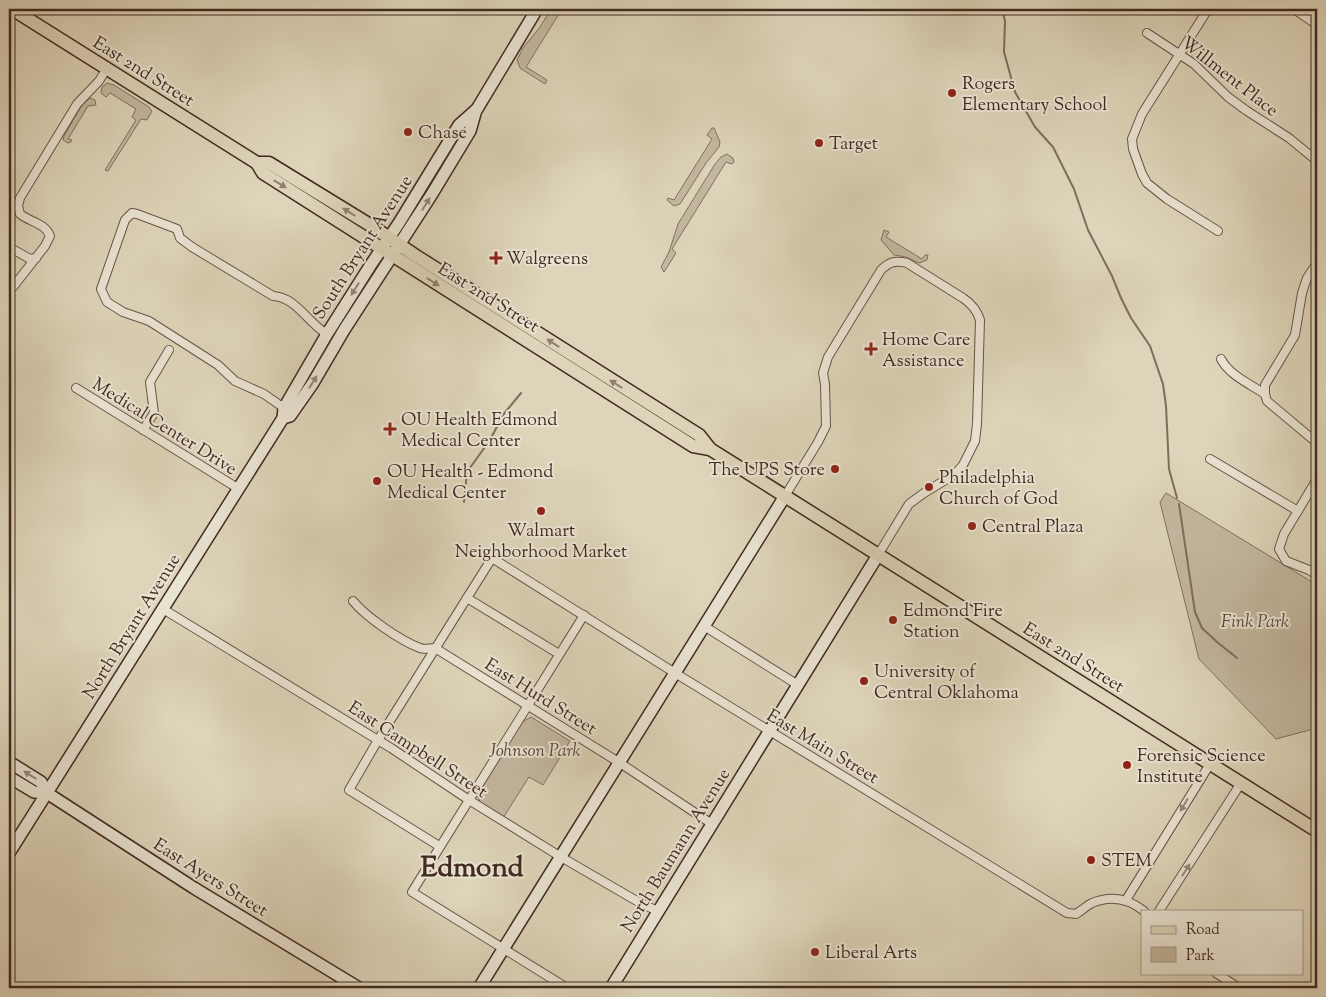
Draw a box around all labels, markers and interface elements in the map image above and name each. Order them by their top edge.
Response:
street label: East 2nd Street [87,31,199,114]
street label: Willment Place [1175,31,1283,124]
place label: Rogers Elementary School [962,72,1107,119]
marker: Rogers Elementary School [946,87,958,99]
place label: Chase [418,121,467,147]
marker: Chase [402,126,414,138]
place label: Target [829,132,878,158]
marker: Target [813,137,825,149]
street label: South Bryant Avenue [307,171,420,325]
one-way arrow [274,179,287,189]
one-way arrow [421,197,431,211]
one-way arrow [342,207,356,216]
place label: Walgreens [506,247,588,273]
marker: Walgreens [490,252,502,264]
street label: East 2nd Street [432,257,544,340]
one-way arrow [426,277,440,287]
one-way arrow [350,282,360,296]
place label: Home Care Assistance [882,328,970,375]
one-way arrow [547,339,560,348]
marker: Home Care Assistance [864,342,878,356]
street label: Medical Center Drive [86,373,241,483]
one-way arrow [309,375,318,388]
one-way arrow [610,379,623,388]
place label: OU Health Edmond Medical Center [401,408,557,455]
marker: OU Health Edmond Medical Center [383,422,397,436]
place label: The UPS Store [708,458,825,484]
place label: OU Health - Edmond Medical Center [387,460,553,507]
marker: The UPS Store [829,463,841,475]
place label: Philadelphia Church of God [939,466,1058,513]
marker: OU Health - Edmond Medical Center [371,475,383,487]
marker: Philadelphia Church of God [923,481,935,493]
marker: Walmart Neighborhood Market [535,505,547,517]
place label: Central Plaza [982,515,1083,541]
place label: Walmart Neighborhood Market [455,519,627,566]
marker: Central Plaza [966,520,978,532]
street label: North Bryant Avenue [77,549,188,705]
place label: Edmond Fire Station [903,599,1003,646]
park label: Fink Park [1221,610,1289,636]
marker: Edmond Fire Station [887,614,899,626]
street label: East 2nd Street [1017,617,1129,700]
street label: East Hurd Street [479,653,601,743]
place label: University of Central Oklahoma [874,660,1019,707]
marker: University of Central Oklahoma [858,675,870,687]
street label: East Campbell Street [342,696,492,806]
street label: East Main Street [761,704,883,792]
park label: Johnson Park [488,739,581,765]
place label: Forensic Science Institute [1137,744,1266,791]
marker: Forensic Science Institute [1121,759,1133,771]
street label: North Baumann Avenue [615,764,738,938]
one-way arrow [24,771,37,780]
one-way arrow [1180,799,1189,812]
street label: East Ayers Street [147,833,272,924]
district label: Edmond [420,849,524,889]
place label: STEM [1101,849,1152,875]
marker: STEM [1085,854,1097,866]
one-way arrow [1181,863,1190,877]
legend [1141,910,1304,974]
text: Road [1186,920,1220,941]
place label: Liberal Arts [825,941,917,967]
marker: Liberal Arts [809,946,821,958]
text: Park [1186,946,1215,967]

